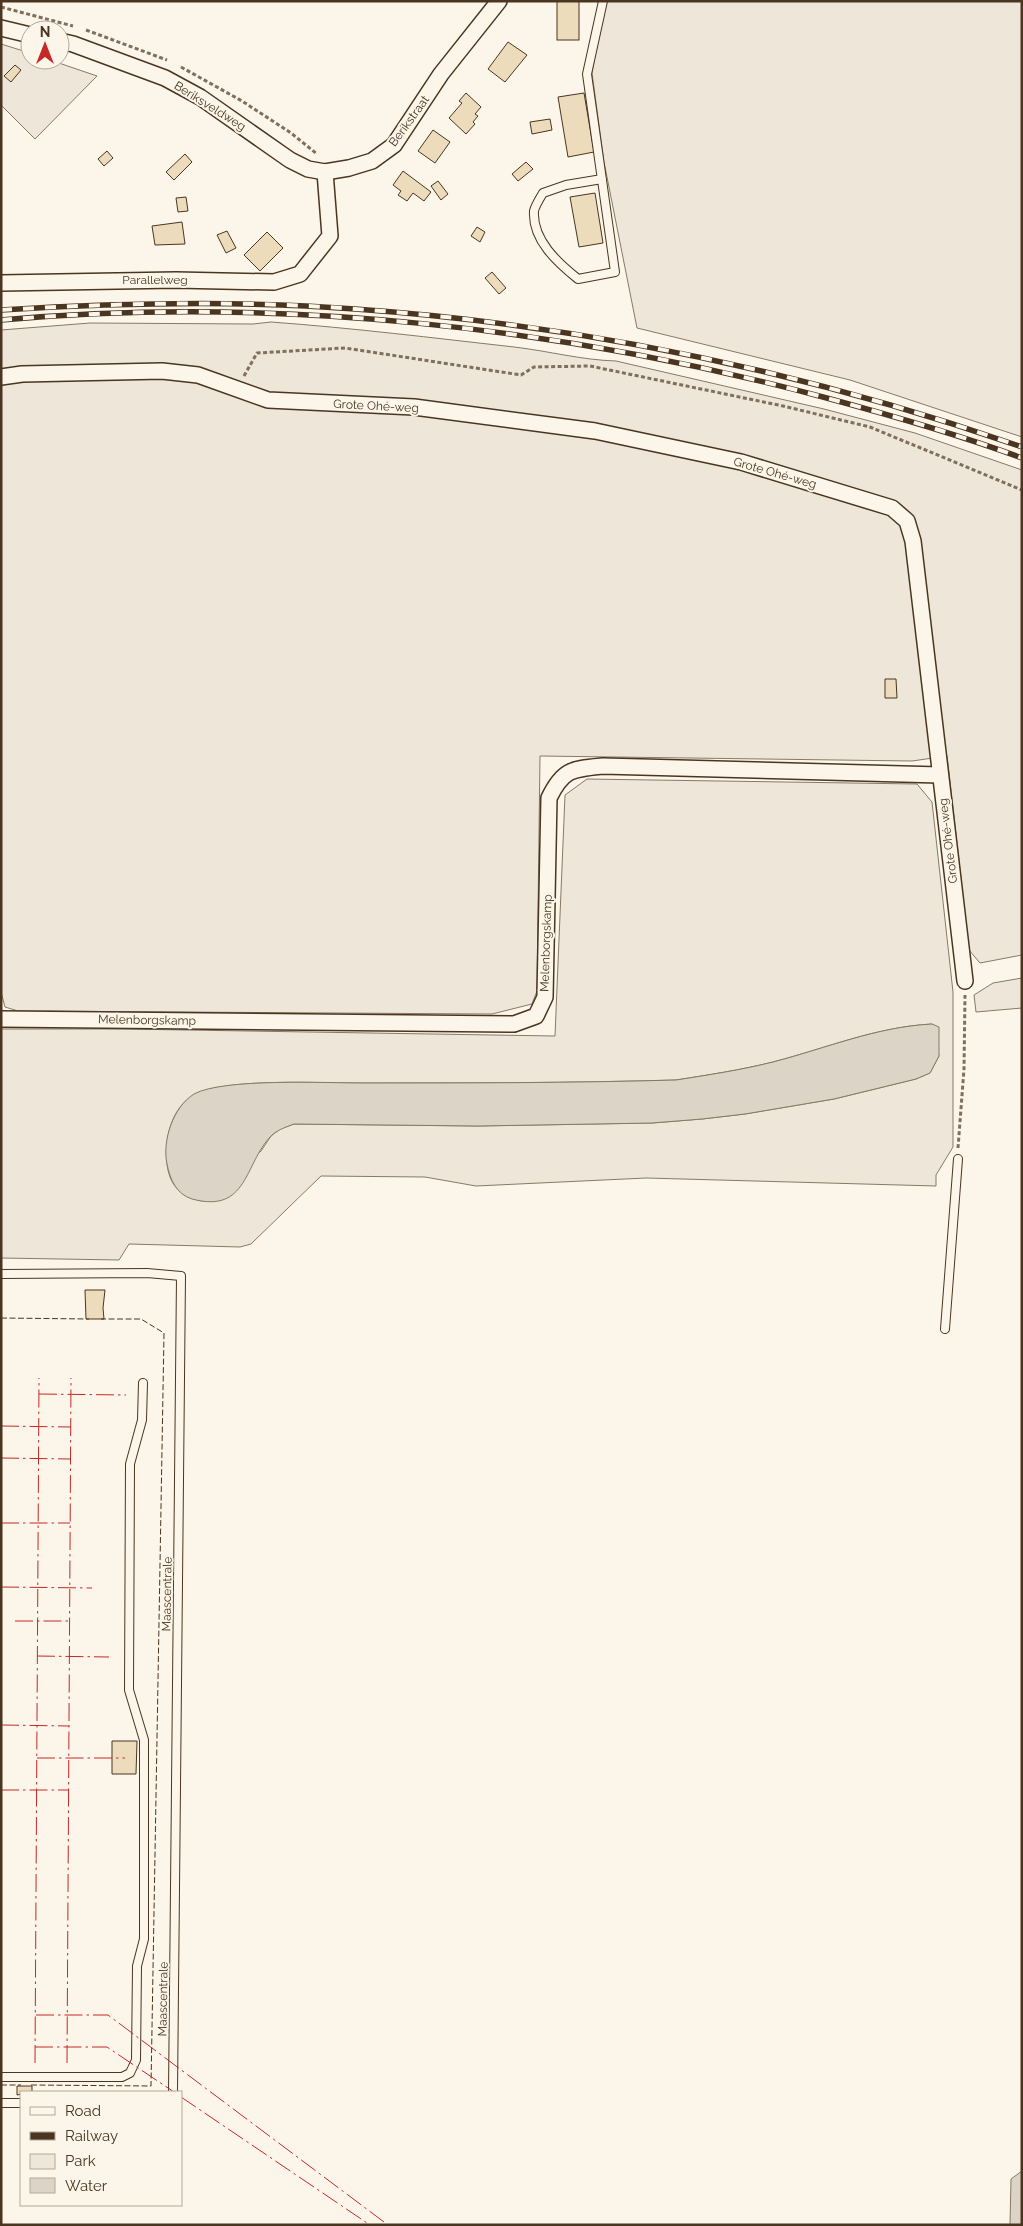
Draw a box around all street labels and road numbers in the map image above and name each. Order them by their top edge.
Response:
street label: Beriksveldweg [172,78,248,134]
street label: Berikstraat [386,93,432,149]
street label: Parallelweg [122,273,188,287]
street label: Grote Ohé-weg [333,397,419,415]
street label: Grote Ohé-weg [732,454,818,492]
street label: Grote Ohé-weg [936,798,960,884]
street label: Melenborgskamp [537,894,555,992]
street label: Melenborgskamp [98,1012,196,1028]
street label: Maascentrale [159,1556,175,1632]
street label: Maascentrale [155,1961,171,2037]

